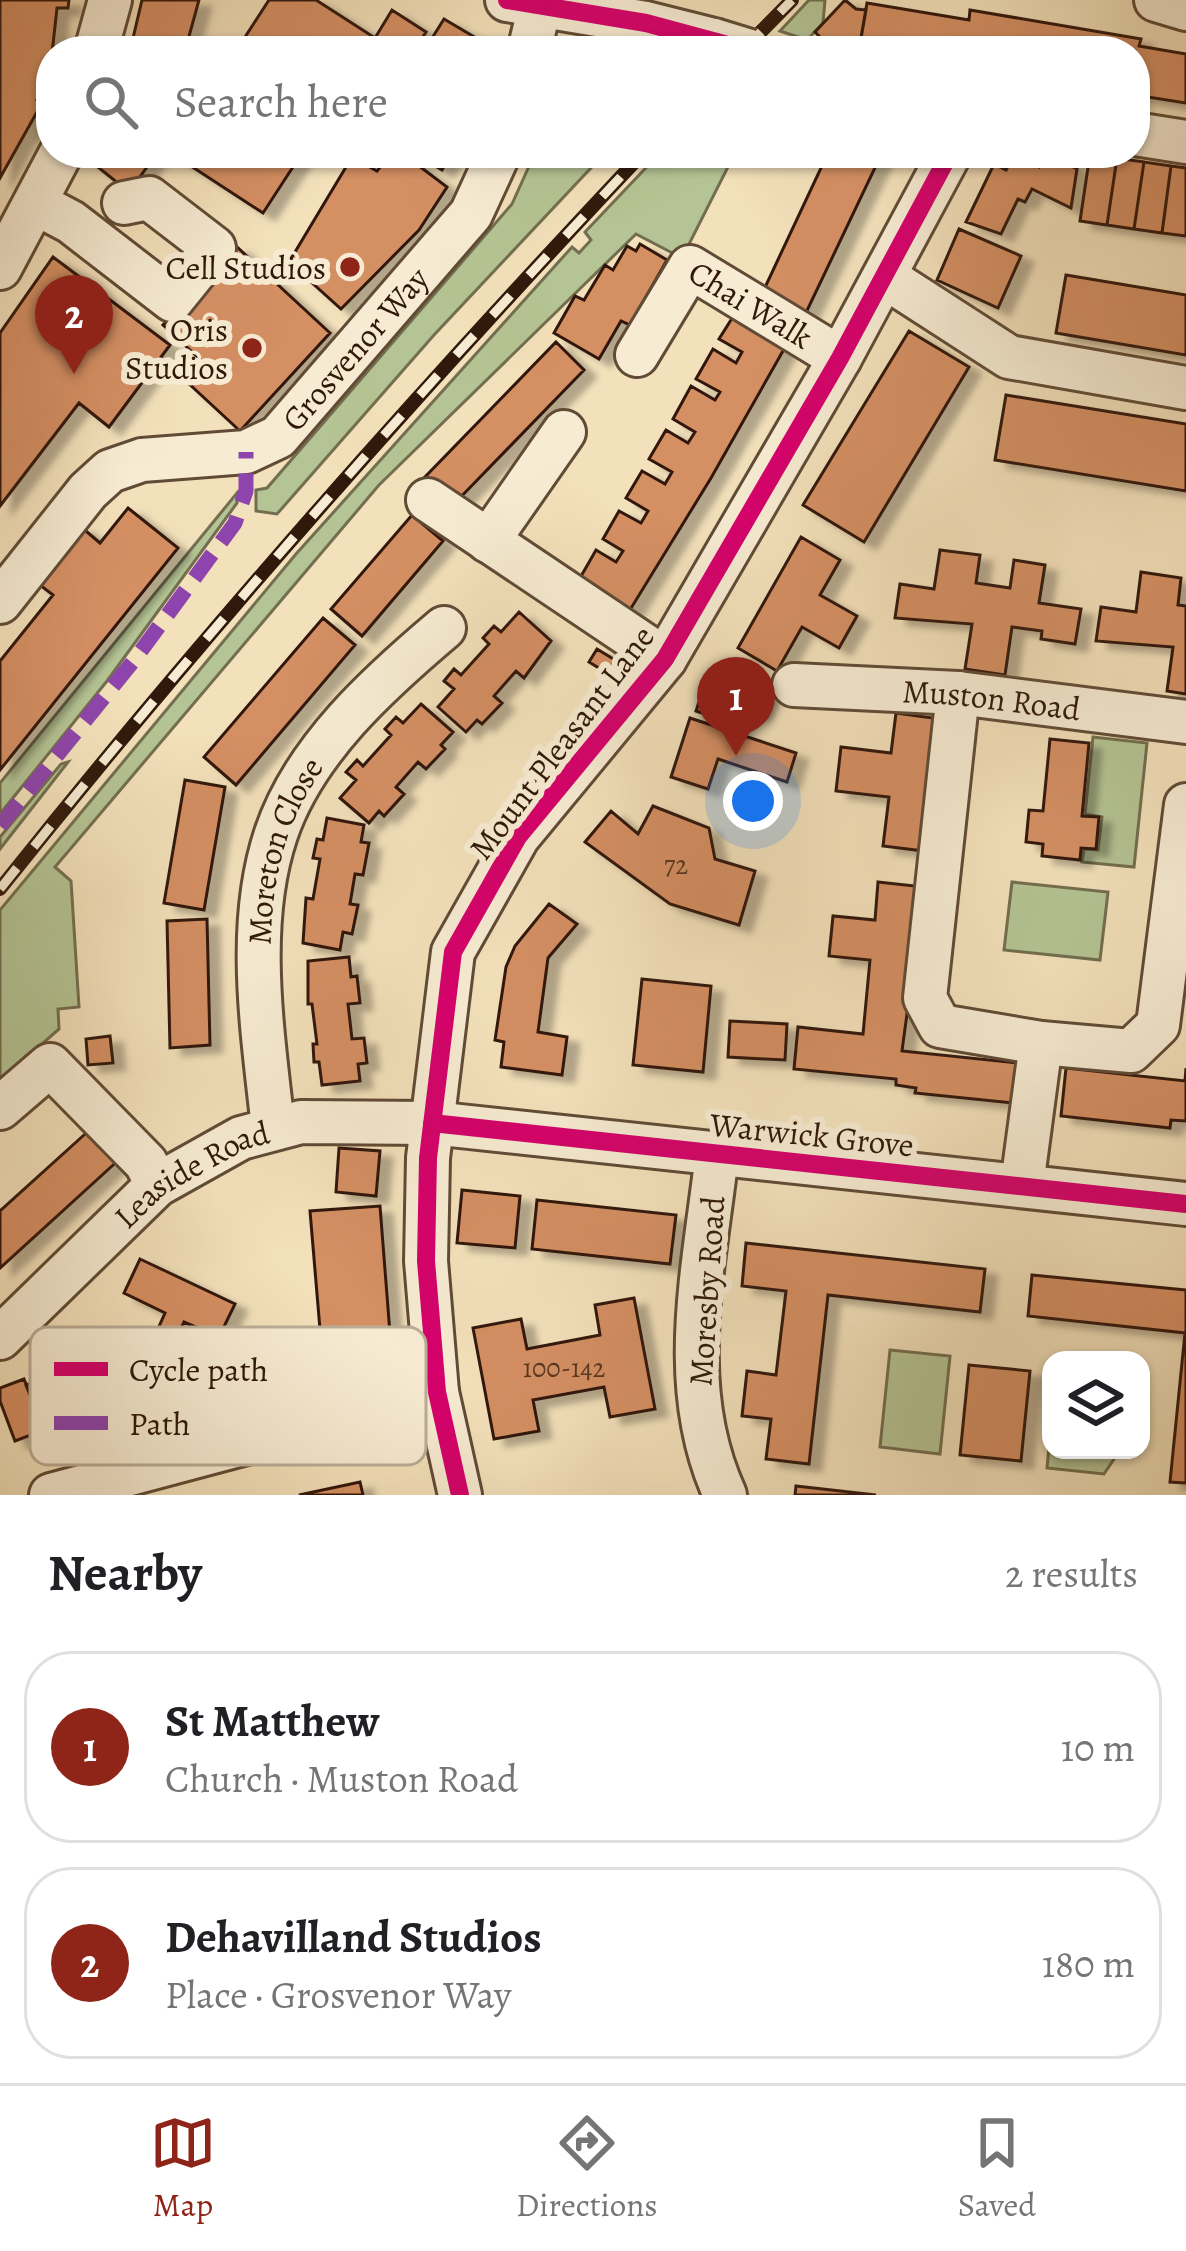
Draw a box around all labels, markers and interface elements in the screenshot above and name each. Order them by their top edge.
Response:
search box [36,36,1150,168]
icon: search [78,69,144,135]
text: Search here [174,71,388,133]
place label: Cell Studios [166,245,326,290]
street label: Chai Walk [680,249,821,359]
marker: Cell Studios [337,254,363,280]
street label: Grosvenor Way [271,257,439,440]
pin: 2 [35,275,113,374]
place label: Oris Studios [125,307,228,390]
marker: Oris Studios [239,335,265,361]
street label: Mount Pleasant Lane [458,616,664,869]
pin: 1 [697,657,775,756]
street label: Muston Road [901,668,1083,731]
street label: Moreton Close [237,748,333,946]
your location [723,771,783,831]
house number: 72 [664,847,688,883]
street label: Warwick Grove [707,1101,916,1168]
street label: Leaside Road [104,1109,274,1238]
street label: Moresby Road [677,1194,736,1388]
legend [30,1327,426,1465]
text: Cycle path [129,1347,268,1392]
house number: 100-142 [523,1350,605,1386]
map controls [1042,1351,1150,1459]
button: layers [1042,1351,1150,1459]
text: Path [129,1401,190,1446]
text: Nearby [48,1538,202,1608]
text: 2 results [1005,1547,1138,1600]
text: St Matthew [165,1690,379,1752]
text: 1 [83,1721,97,1774]
text: 10 m [1061,1721,1135,1774]
text: Church · Muston Road [165,1752,518,1805]
text: Dehavilland Studios [165,1906,542,1968]
text: 2 [81,1937,99,1990]
text: 180 m [1042,1937,1135,1990]
text: Place · Grosvenor Way [165,1968,511,2021]
tab: Map [150,2110,216,2227]
tab: Directions [516,2110,658,2227]
tab: Saved [958,2110,1036,2227]

